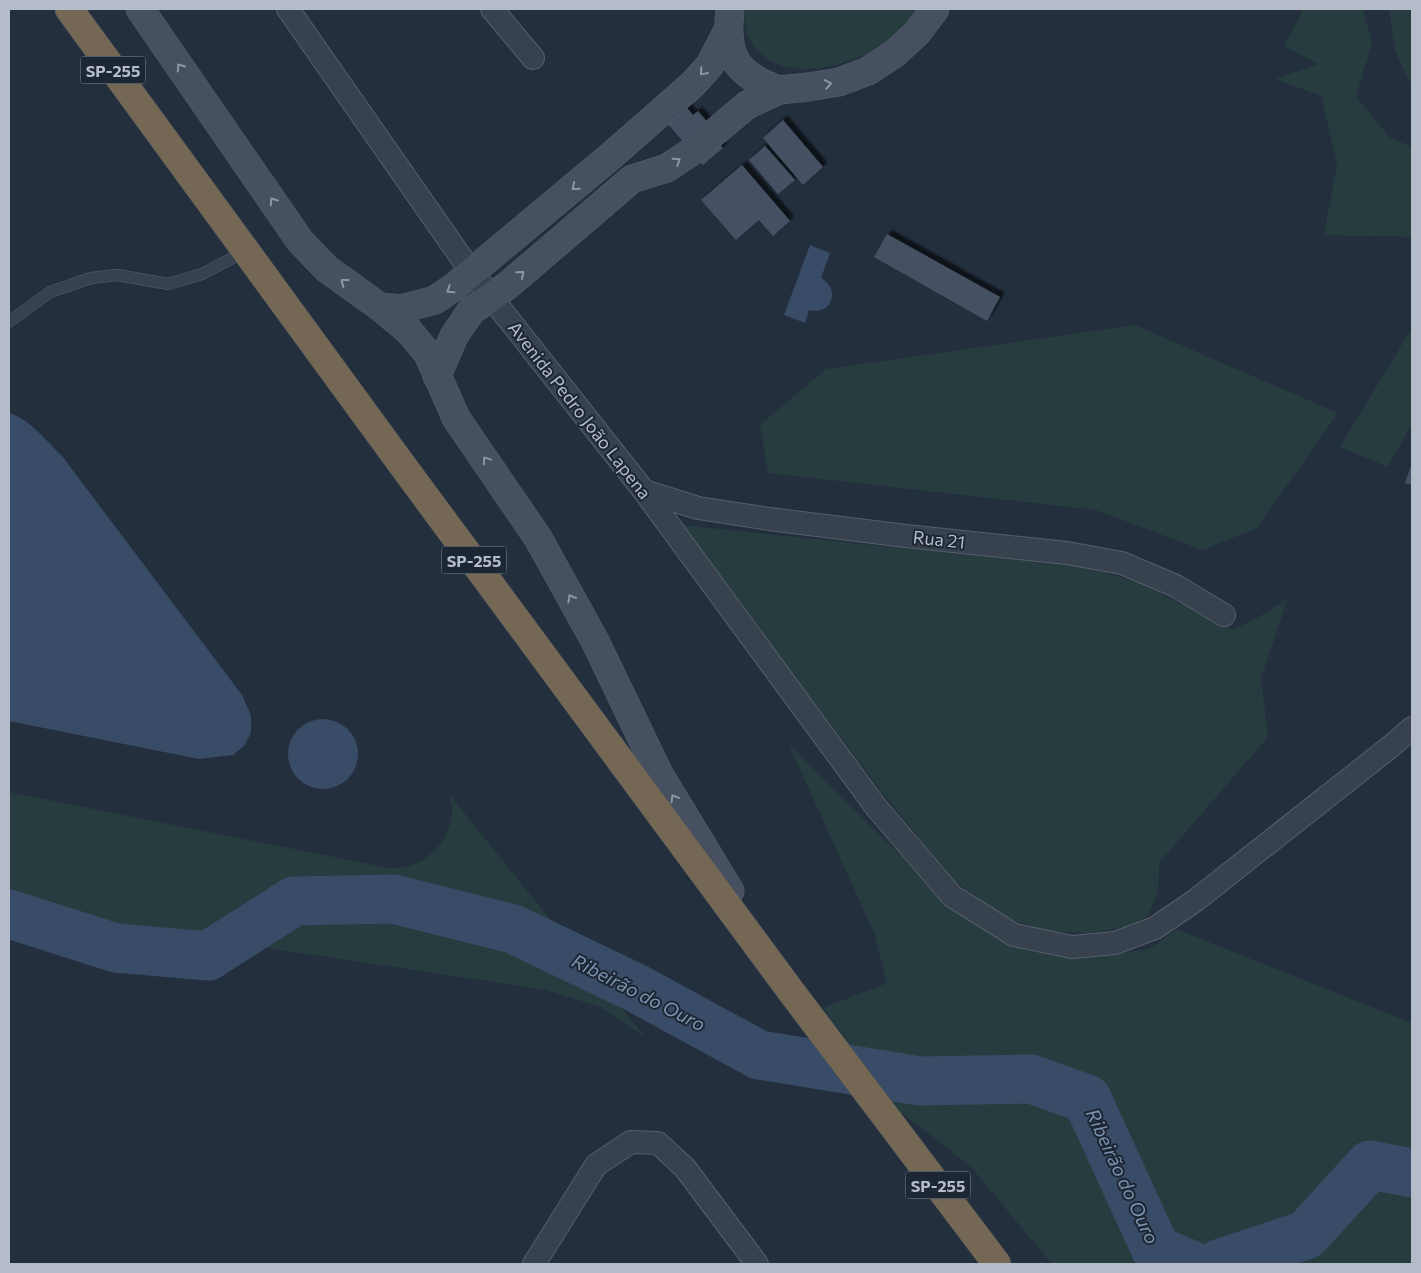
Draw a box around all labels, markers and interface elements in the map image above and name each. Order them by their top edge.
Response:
road number: SP-255 [80,56,146,84]
one-way arrow [177,63,186,73]
one-way arrow [701,66,709,75]
one-way arrow [823,79,832,89]
one-way arrow [671,158,681,167]
one-way arrow [572,181,581,189]
one-way arrow [270,197,279,206]
one-way arrow [516,271,525,280]
one-way arrow [340,279,350,288]
one-way arrow [446,284,455,293]
street label: Avenida Pedro João Lapena [504,317,656,503]
one-way arrow [483,456,492,466]
street label: Rua 21 [912,525,966,553]
road number: SP-255 [442,546,506,574]
one-way arrow [568,594,578,603]
one-way arrow [670,795,680,804]
water label: Ribeirão do Ouro [568,948,710,1036]
water label: Ribeirão do Ouro [1082,1105,1164,1247]
road number: SP-255 [906,1172,970,1198]

